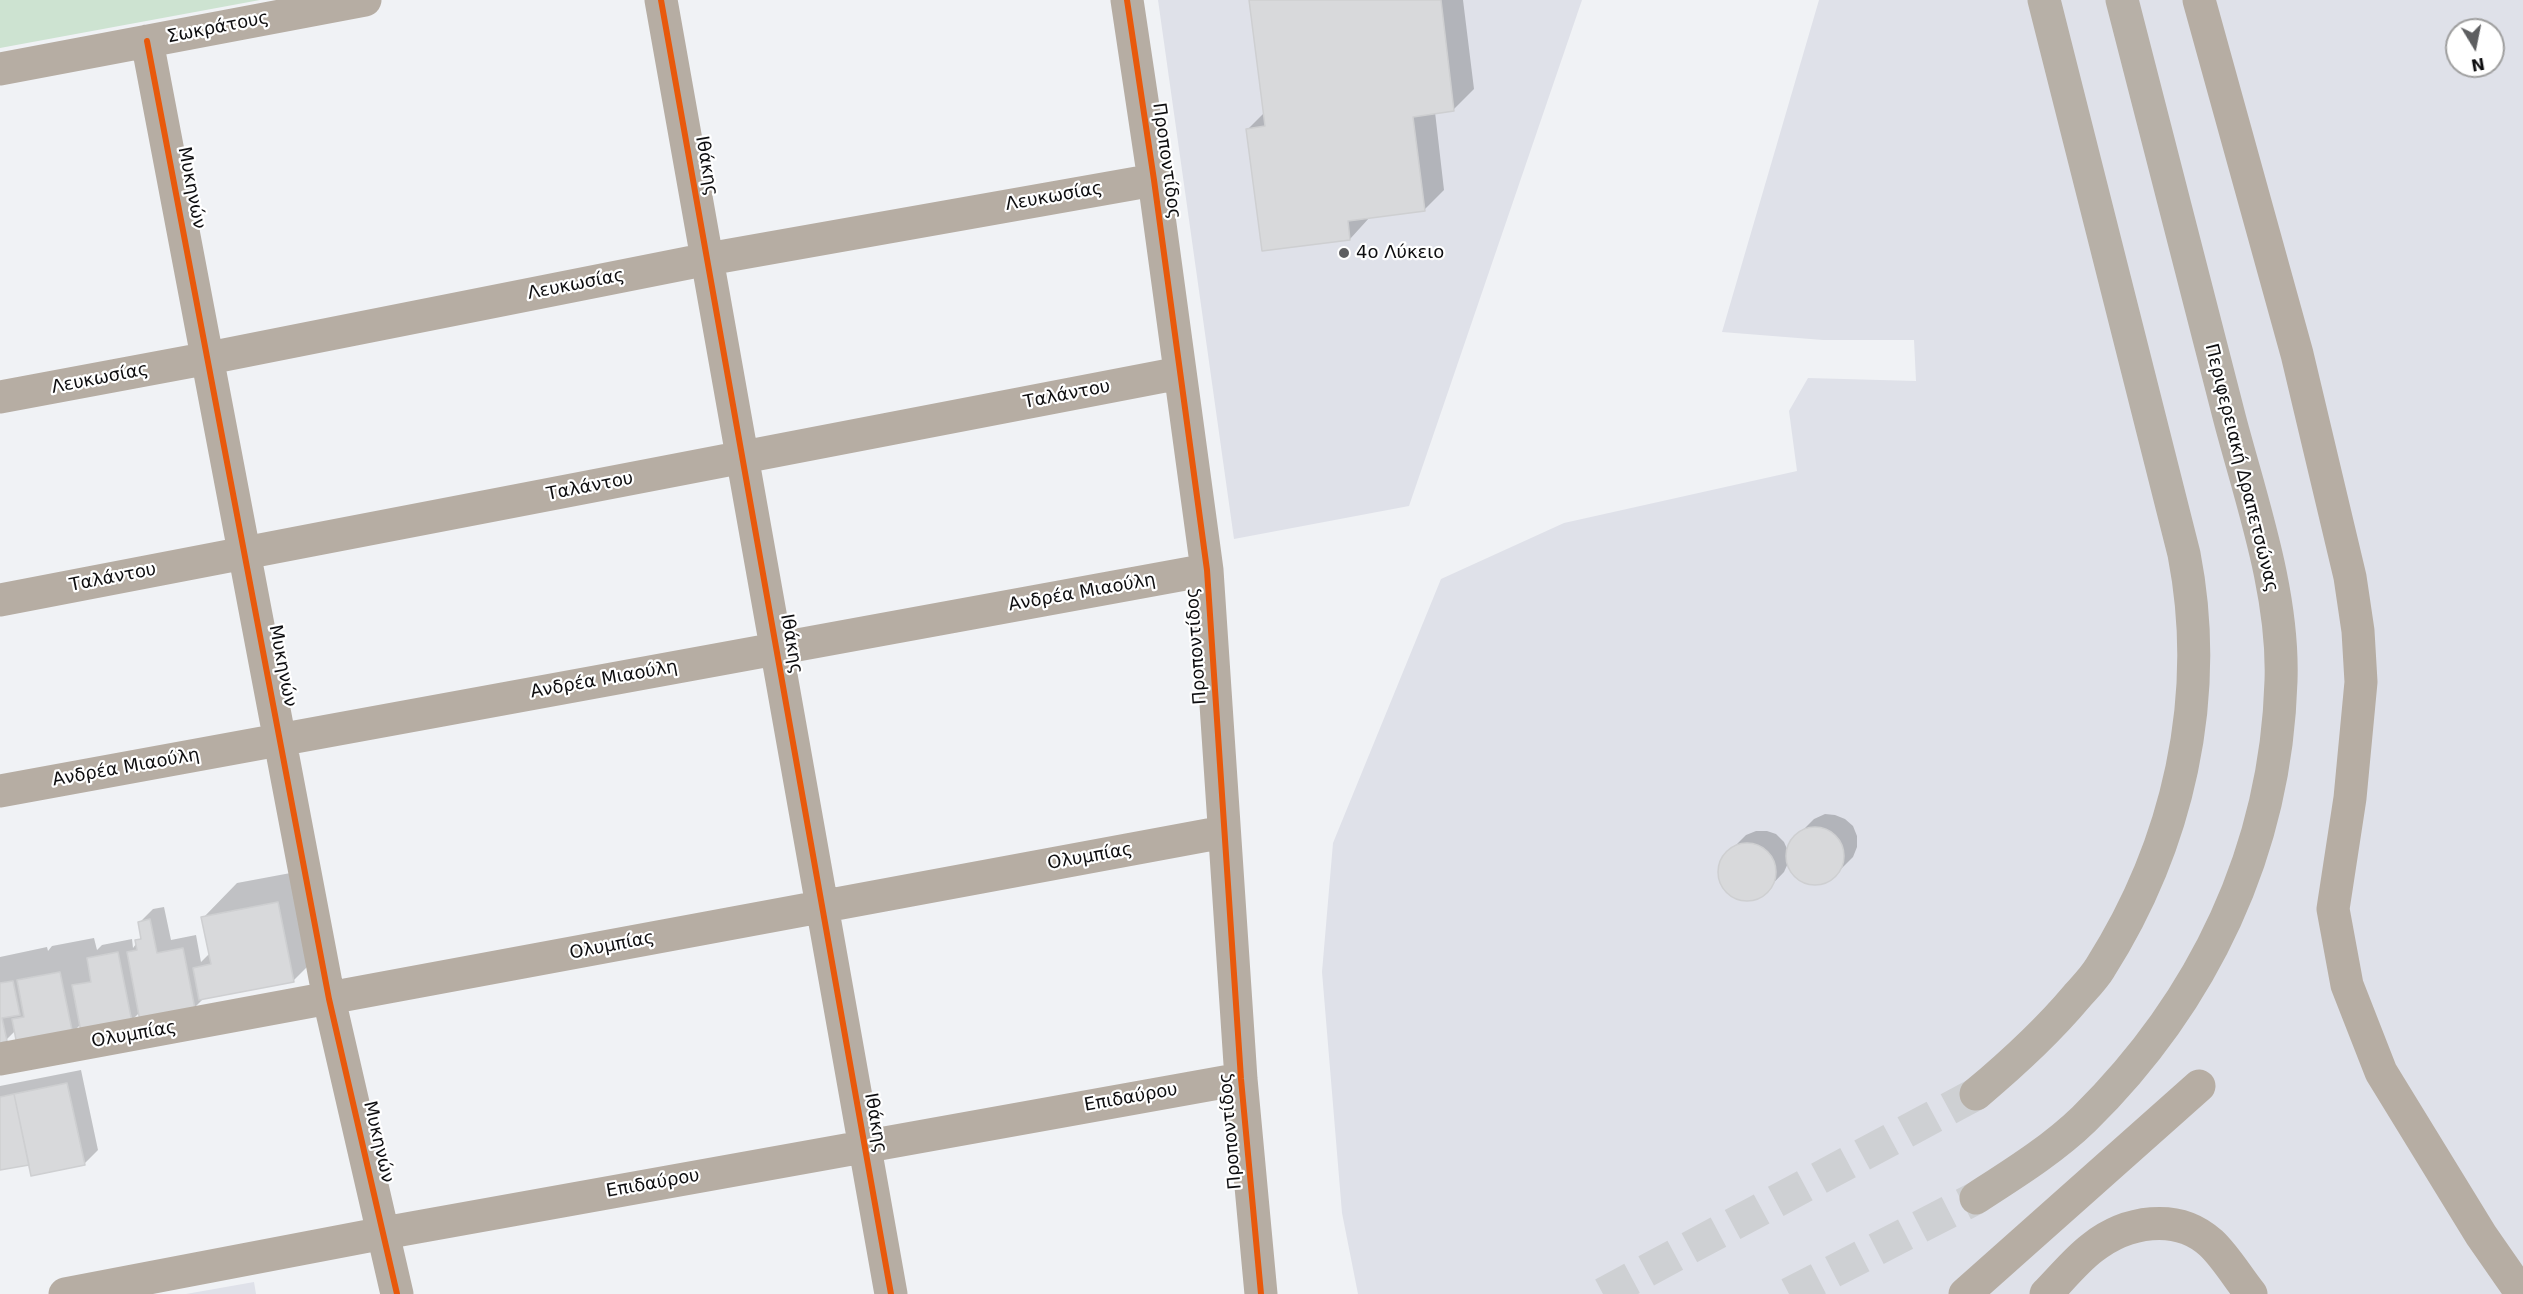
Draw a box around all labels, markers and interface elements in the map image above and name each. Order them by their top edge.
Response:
street label: Σωκράτους [165,8,271,48]
north arrow [2445,18,2505,78]
text: N [2470,54,2486,75]
street label: Προποντίδος [1147,101,1185,221]
street label: Ιθάκης [690,134,722,198]
street label: Μυκηνών [172,145,210,231]
street label: Λευκωσίας [1004,178,1104,216]
place label: 4ο Λύκειο [1356,242,1444,264]
marker: 4ο Λύκειο [1337,246,1351,260]
street label: Λευκωσίας [526,265,626,305]
street label: Περιφερειακή Δραπετσώνας [2200,342,2282,594]
street label: Λευκωσίας [50,359,150,399]
street label: Ταλάντου [1022,376,1112,414]
street label: Ταλάντου [545,468,635,506]
street label: Ταλάντου [68,559,158,597]
street label: Ανδρέα Μιαούλη [1007,569,1157,617]
street label: Προποντίδος [1182,587,1212,705]
street label: Ιθάκης [775,612,807,676]
street label: Μυκηνών [263,623,301,709]
street label: Ανδρέα Μιαούλη [529,656,679,704]
street label: Ανδρέα Μιαούλη [51,744,201,792]
street label: Ολυμπίας [1046,839,1134,875]
street label: Ολυμπίας [568,927,656,965]
street label: Ολυμπίας [90,1017,178,1053]
street label: Προποντίδος [1215,1072,1247,1190]
street label: Επιδαύρου [1083,1079,1179,1117]
street label: Ιθάκης [859,1091,891,1155]
street label: Μυκηνών [358,1099,398,1185]
street label: Επιδαύρου [605,1165,701,1203]

